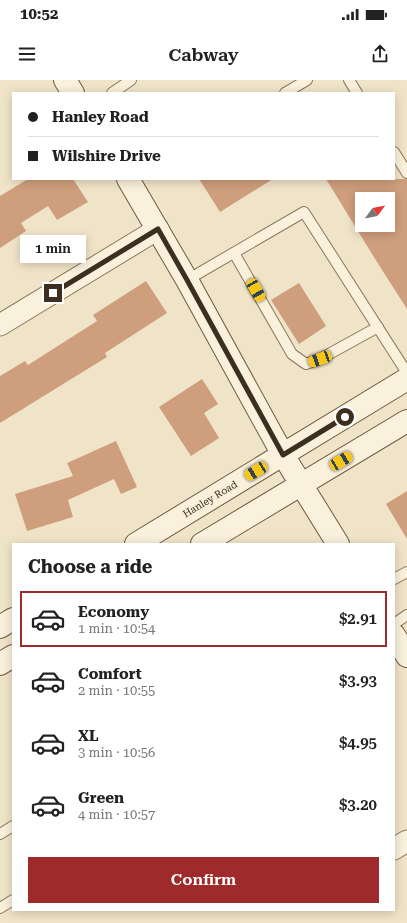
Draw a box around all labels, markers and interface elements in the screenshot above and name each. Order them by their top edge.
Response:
text: 10:52 [20,5,58,23]
icon: menu [16,43,38,65]
icon: share [369,43,391,65]
text: Cabway [168,44,239,65]
text: Hanley Road [52,108,149,126]
text: Wilshire Drive [52,147,161,165]
north arrow [355,192,395,232]
map controls [355,192,395,232]
callout: 1 min [20,235,86,263]
text: 1 min [35,241,71,256]
car [245,277,267,303]
route end [44,284,62,302]
car [307,349,333,369]
route start [336,408,354,426]
car [328,450,354,472]
car [243,460,269,482]
street label: Hanley Road [181,478,240,520]
text: Choose a ride [28,556,152,577]
icon: car [30,601,66,637]
text: Economy [78,603,149,621]
text: $2.91 [339,610,377,628]
text: 1 min · 10:54 [78,621,155,636]
icon: car [30,663,66,699]
text: Comfort [78,665,142,683]
text: $3.93 [339,672,377,690]
text: 2 min · 10:55 [78,683,155,698]
icon: car [30,725,66,761]
text: XL [78,727,99,745]
text: $4.95 [339,734,377,752]
text: 3 min · 10:56 [78,745,155,760]
icon: car [30,787,66,823]
text: Green [78,789,124,807]
text: $3.20 [339,796,377,814]
text: 4 min · 10:57 [78,807,155,822]
button: Confirm [28,857,379,903]

